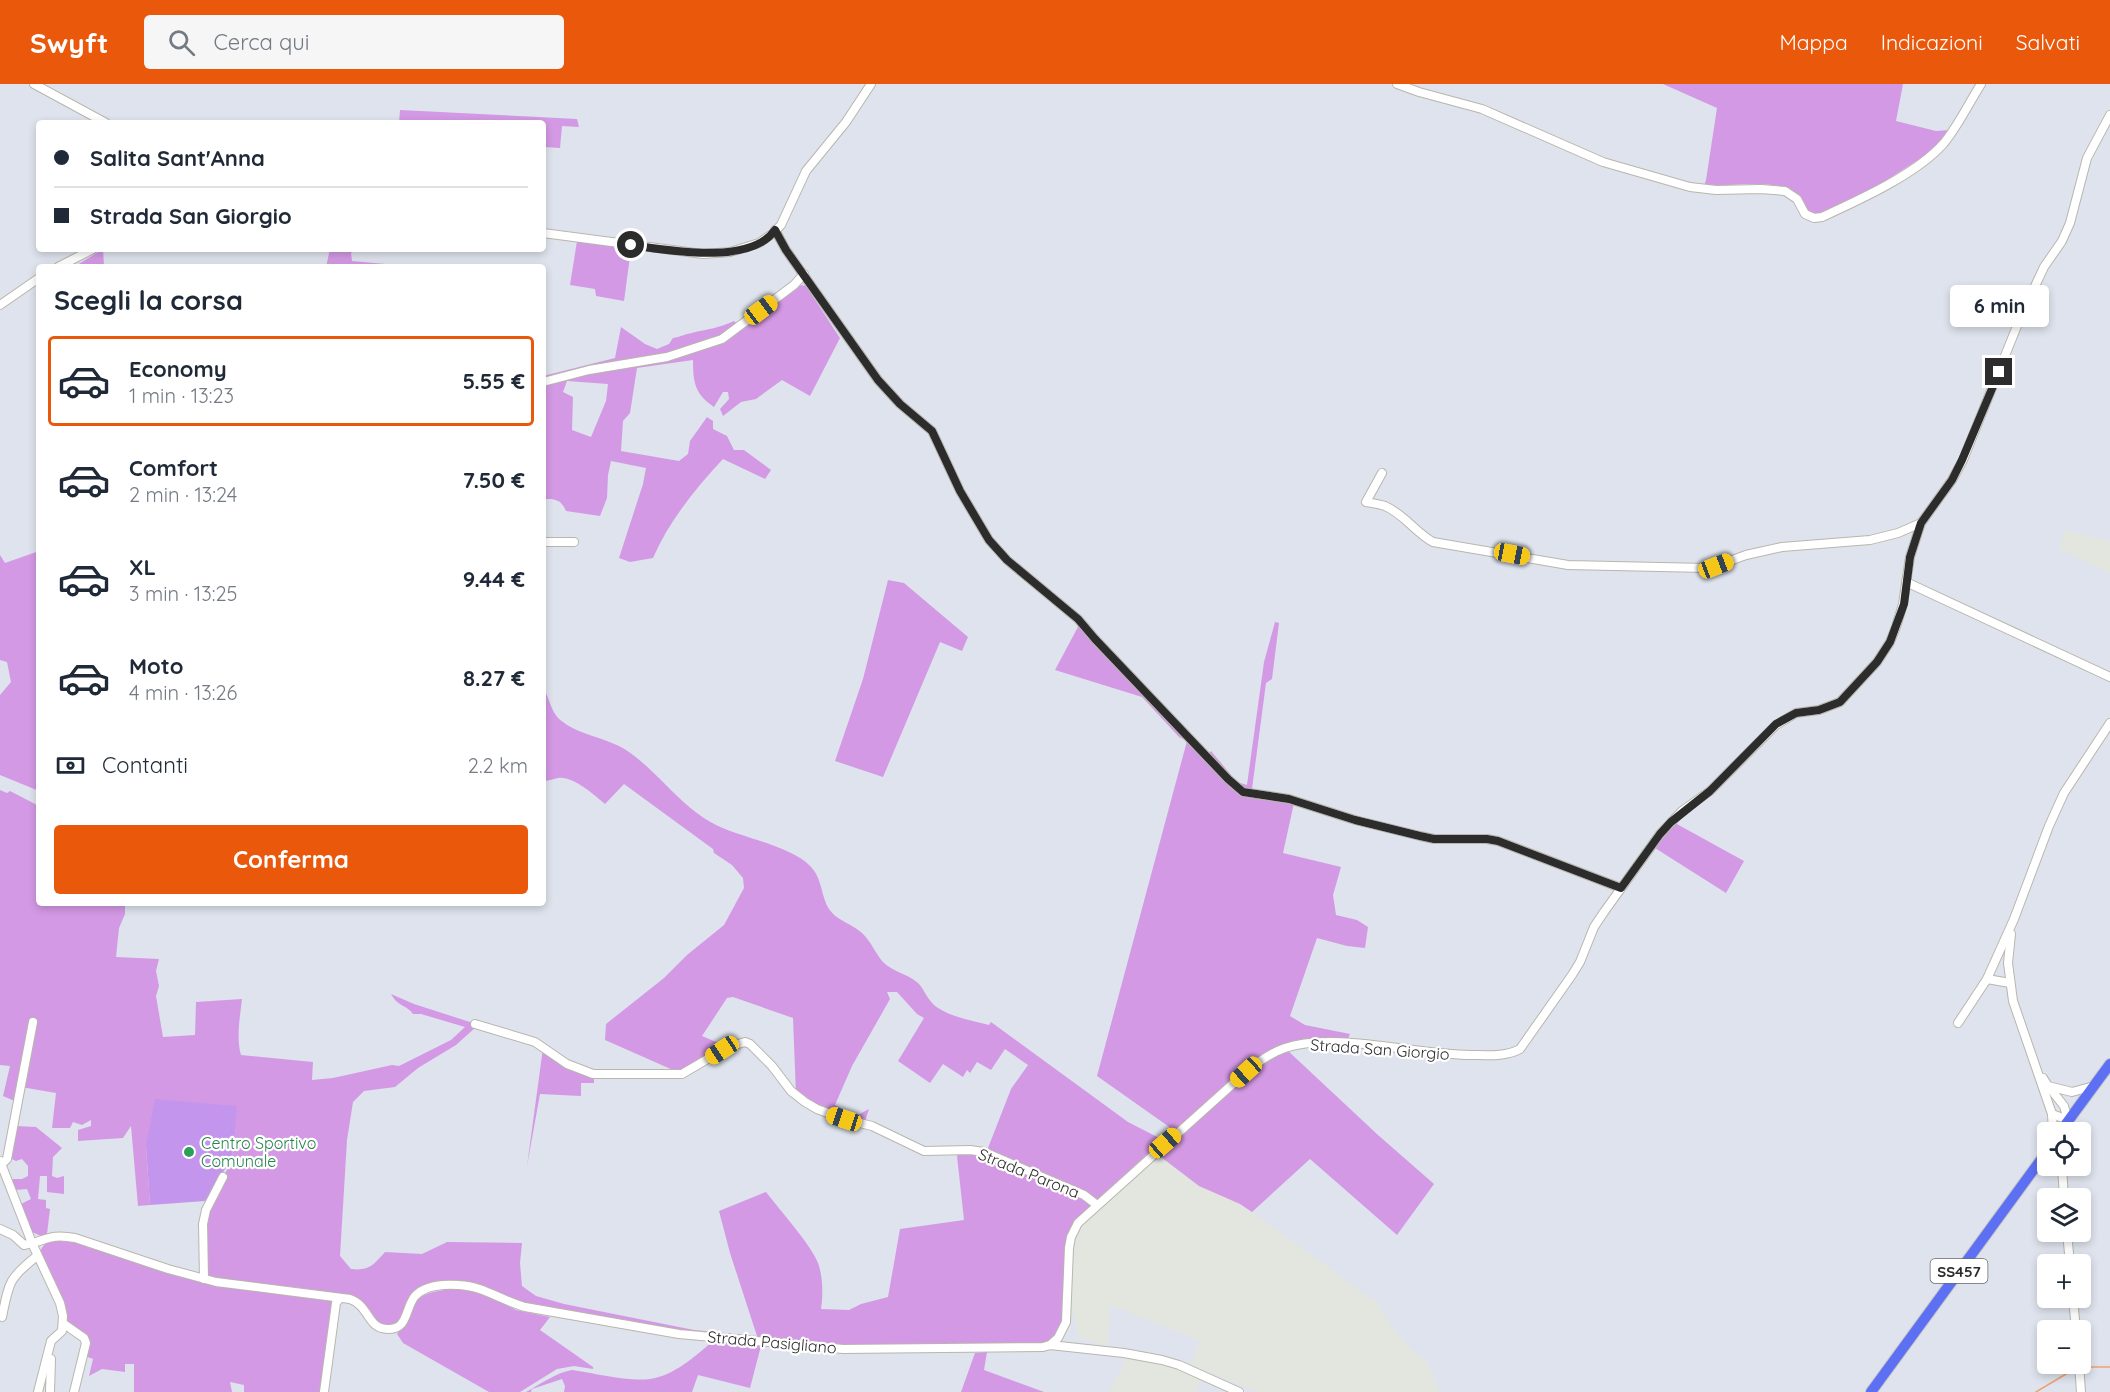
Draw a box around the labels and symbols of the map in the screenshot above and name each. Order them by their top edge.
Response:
route start [617,231,644,258]
callout: 6 min [1950,285,2048,327]
car [741,292,781,328]
route end [1985,358,2012,385]
car [1493,542,1531,566]
car [1696,551,1736,581]
car [702,1033,742,1067]
street label: Strada San Giorgio [1310,1034,1450,1064]
car [1227,1053,1265,1091]
car [824,1105,864,1133]
car [1146,1124,1184,1162]
place label: Centro Sportivo Comunale [201,1133,316,1171]
street label: Strada Parona [975,1144,1083,1202]
marker: Centro Sportivo Comunale [182,1145,196,1159]
road number: SS457 [1930,1259,1988,1283]
street label: Strada Pasigliano [707,1326,837,1358]

